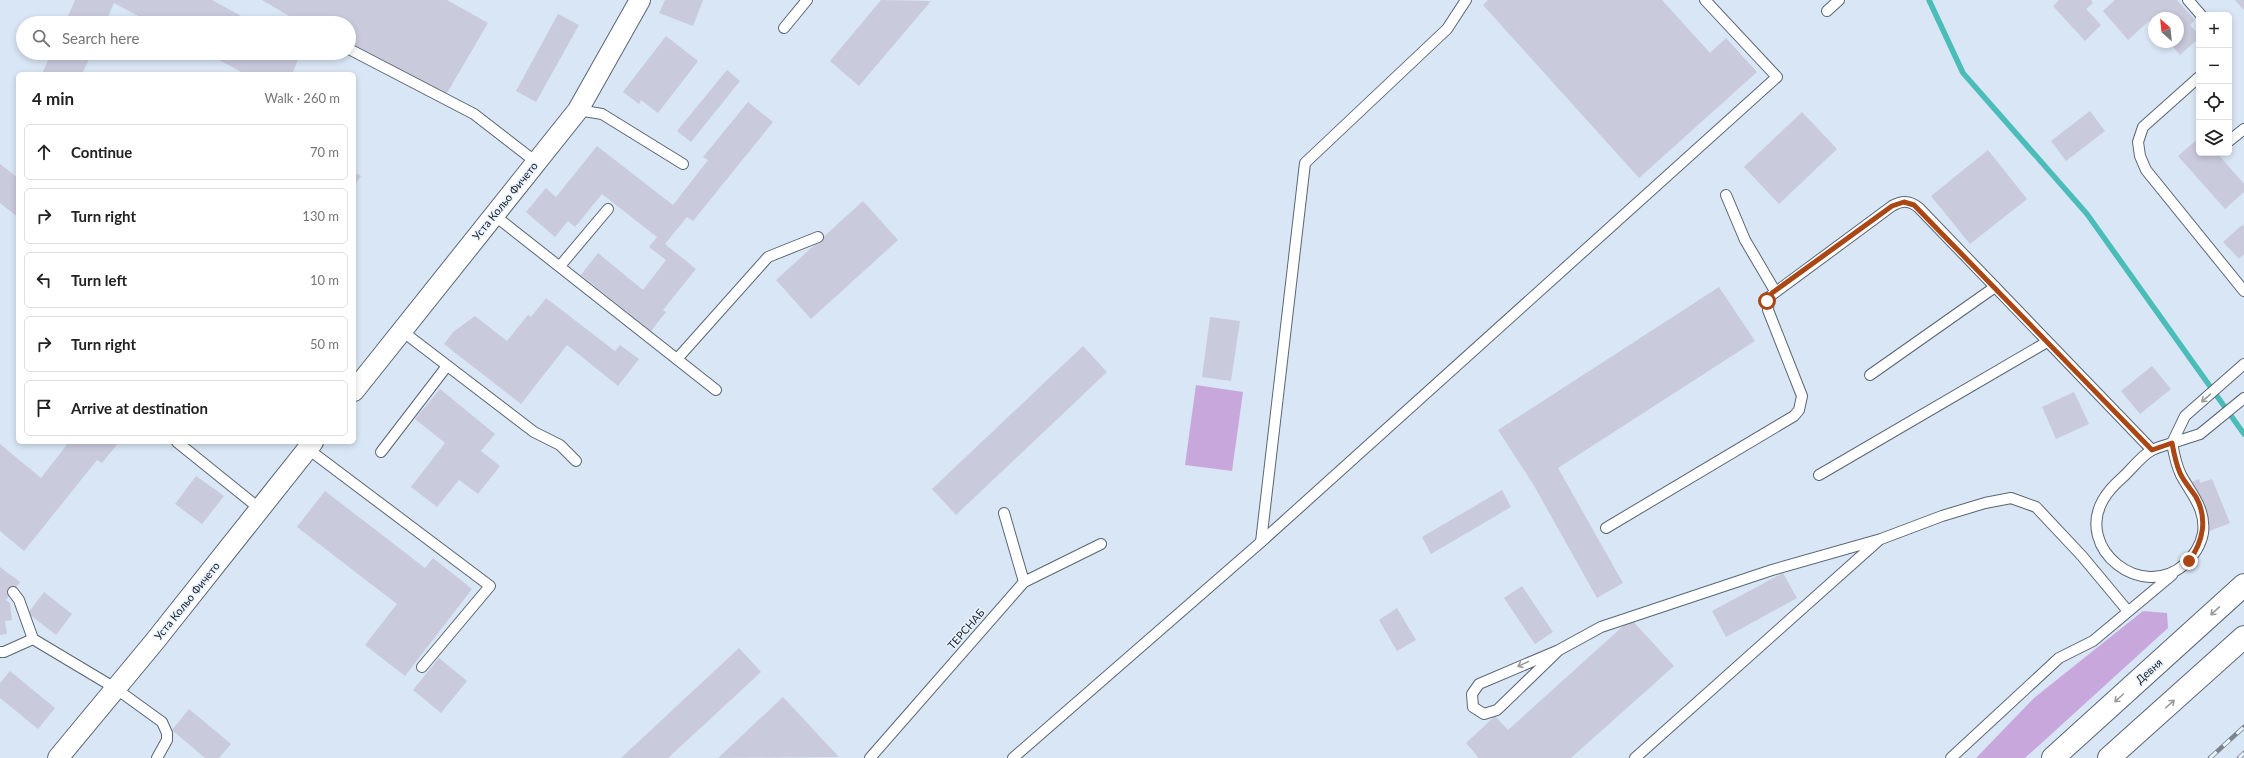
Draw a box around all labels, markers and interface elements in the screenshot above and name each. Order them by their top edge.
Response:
north arrow [2148,12,2184,48]
map controls [2196,12,2232,156]
button: + [2196,12,2232,48]
search box [16,16,356,60]
icon: search [30,27,52,49]
text: Search here [62,29,139,47]
button: − [2196,48,2232,84]
button: locate [2196,84,2232,120]
text: 4 min [32,88,74,109]
text: Walk · 260 m [264,90,340,106]
button: layers [2196,120,2232,156]
icon: ahead [33,141,55,163]
text: Continue [71,143,132,161]
text: 70 m [310,144,339,160]
street label: Уста Кольо Фичето [469,159,540,242]
icon: right [33,205,55,227]
text: Turn right [71,207,136,225]
text: 130 m [302,208,339,224]
icon: left [33,269,55,291]
text: Turn left [71,271,127,289]
text: 10 m [310,272,339,288]
route start [1758,292,1776,310]
icon: right [33,333,55,355]
text: Turn right [71,335,136,353]
text: 50 m [310,336,339,352]
one-way arrow [2201,394,2211,403]
icon: arrive [33,397,55,419]
text: Arrive at destination [71,399,208,417]
route end [2180,552,2198,570]
street label: Уста Кольо Фичето [151,559,222,642]
street label: ТЕРСНАБ [944,606,987,652]
one-way arrow [2210,606,2220,616]
street label: Девня [2133,655,2165,686]
one-way arrow [1517,661,1529,669]
one-way arrow [2114,694,2124,703]
one-way arrow [2164,700,2174,709]

